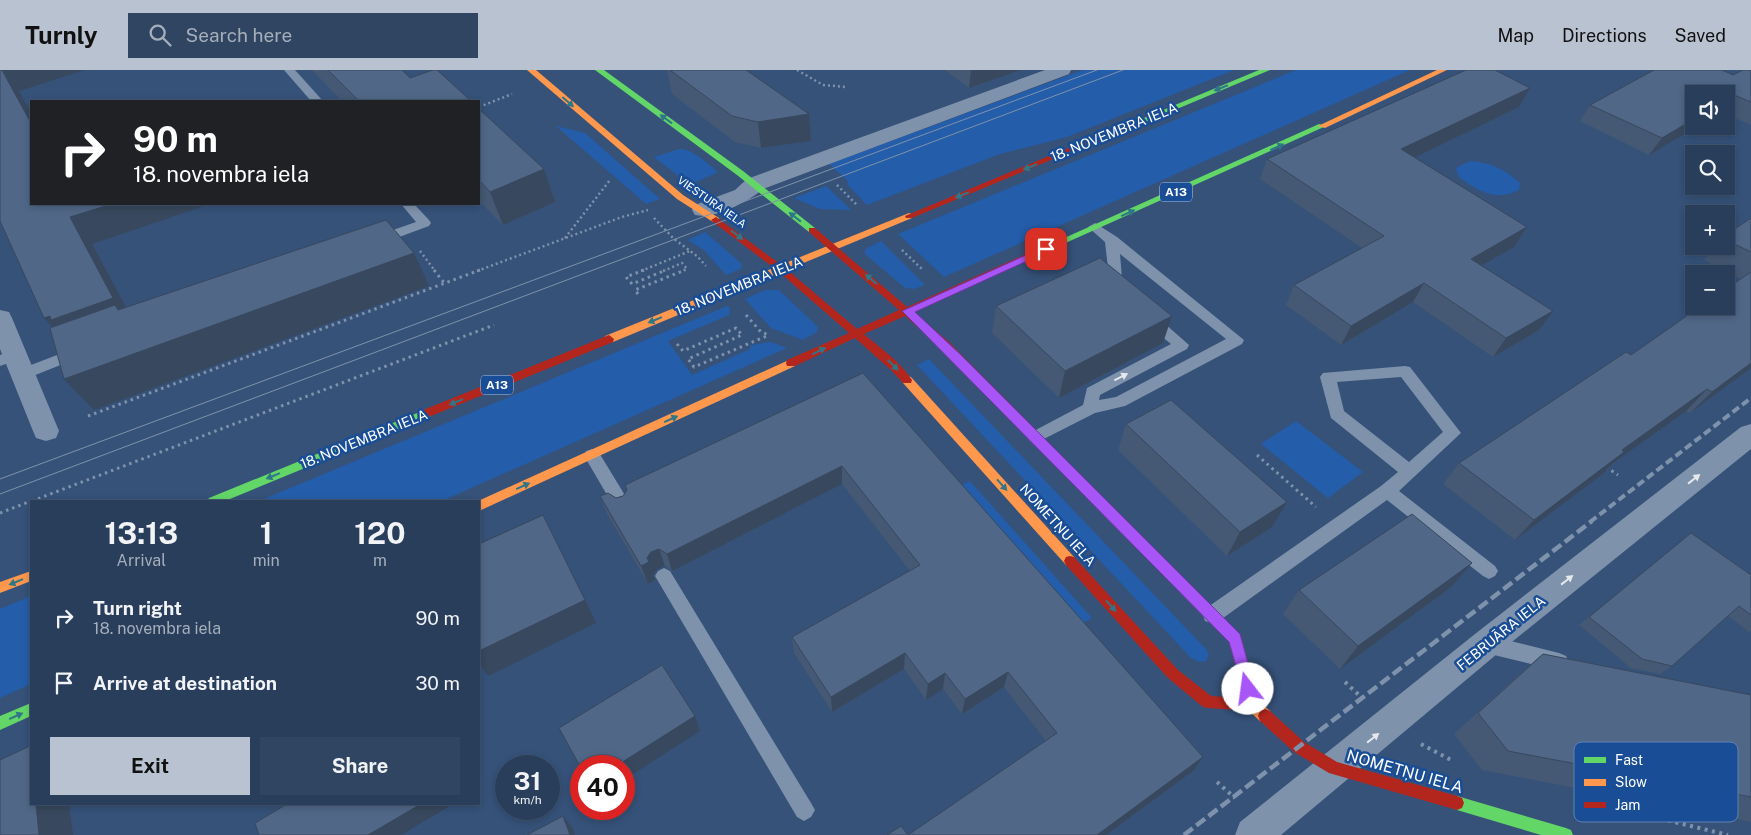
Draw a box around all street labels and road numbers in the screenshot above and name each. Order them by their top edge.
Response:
street label: 18. NOVEMBRA IELA [1048,99,1180,165]
street label: VIESTURA IELA [675,174,749,230]
road number: A13 [1160,182,1192,202]
street label: 18. NOVEMBRA IELA [673,253,805,319]
road number: A13 [481,376,513,394]
street label: 18. NOVEMBRA IELA [298,406,430,472]
street label: NOMETŅU IELA [1017,481,1099,569]
street label: FEBRUĀRA IELA [1453,592,1548,673]
street label: NOMETŅU IELA [1344,746,1465,797]

